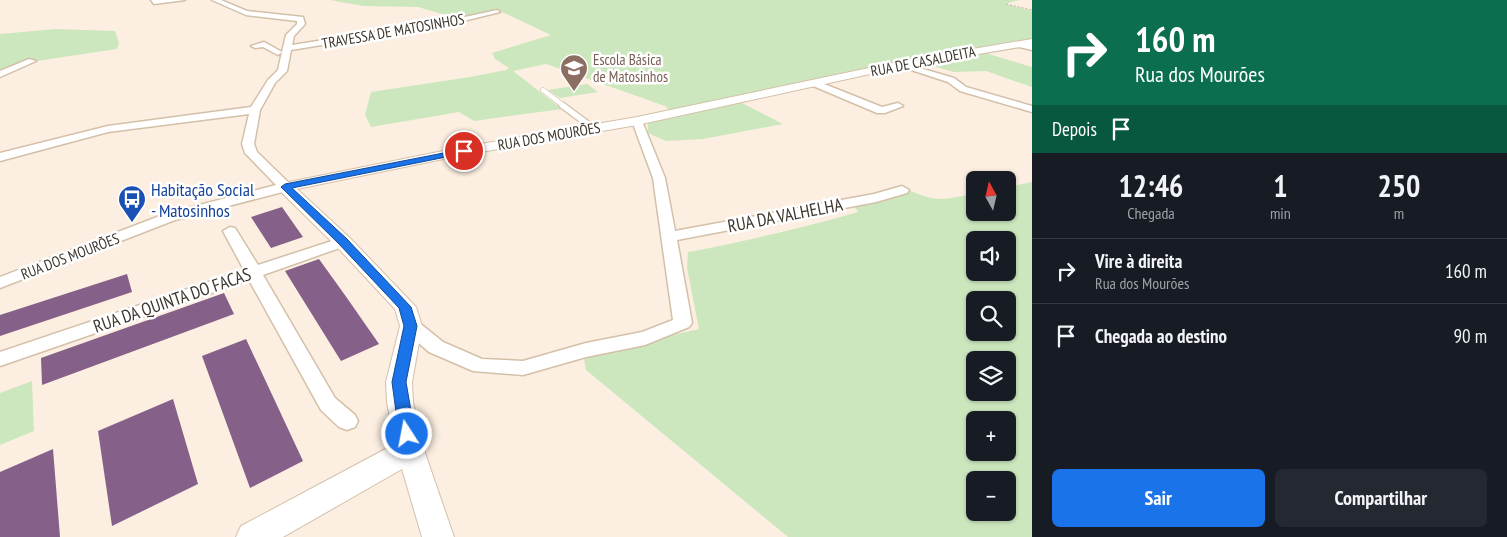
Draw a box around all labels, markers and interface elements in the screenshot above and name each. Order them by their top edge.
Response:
street label: TRAVESSA DE MATOSINHOS [320,9,466,53]
text: 160 m [1135,16,1216,62]
icon: right [1052,20,1117,85]
street label: RUA DE CASALDEITA [869,41,978,80]
place label: Escola Básica de Matosinhos [593,50,668,86]
school or university icon: Escola Básica de Matosinhos [559,53,589,92]
text: Rua dos Mourões [1135,60,1265,88]
icon: arrive [1107,115,1135,143]
text: Depois [1052,117,1097,141]
street label: RUA DOS MOURÕES [496,118,602,154]
pin [443,130,485,172]
icon: arrive [450,137,478,165]
text: 12:46 [1119,166,1183,205]
text: 1 [1273,166,1288,205]
text: 250 [1377,166,1420,205]
north arrow [966,171,1016,221]
map controls [966,171,1016,521]
place label: Habitação Social - Matosinhos [151,178,255,222]
bus stop icon: Habitação Social - Matosinhos [117,184,147,223]
street label: RUA DA VALHELHA [726,192,845,237]
text: Chegada [1127,203,1175,223]
text: min [1270,203,1291,223]
text: m [1394,203,1404,223]
street label: RUA DOS MOURÕES [18,228,122,284]
button: sound [966,231,1016,281]
text: Vire à direita [1095,249,1182,273]
icon: right [1052,257,1080,285]
text: 160 m [1445,259,1487,283]
street label: RUA DA QUINTA DO FACAS [90,262,254,338]
text: Rua dos Mourões [1095,273,1189,293]
button: search [966,291,1016,341]
icon: arrive [1052,322,1080,350]
text: Chegada ao destino [1095,324,1227,348]
text: 90 m [1454,324,1487,348]
button: layers [966,351,1016,401]
position arrow [380,407,432,459]
button: + [966,411,1016,461]
button: Sair [1052,469,1265,527]
button: Compartilhar [1275,469,1487,527]
button: − [966,471,1016,521]

